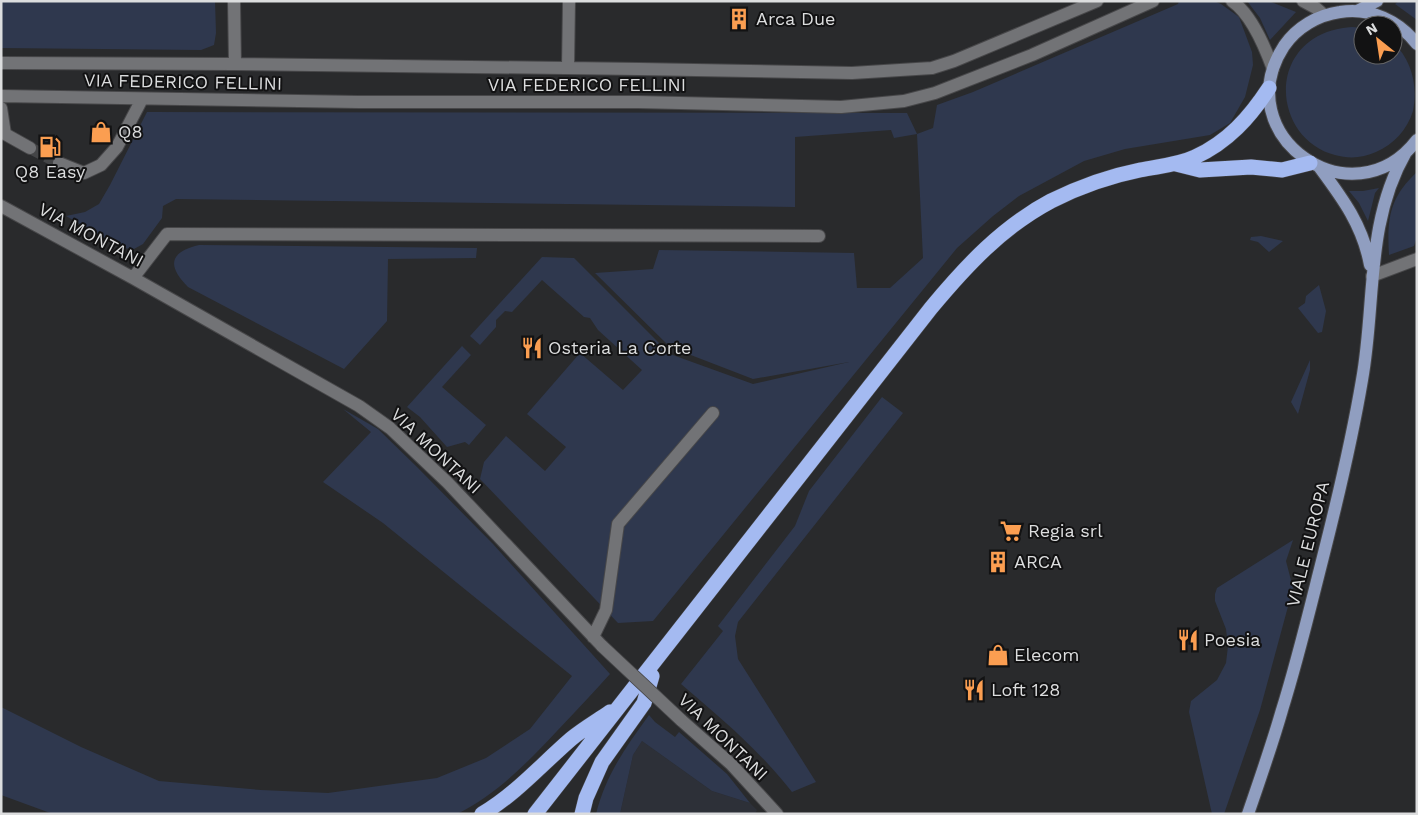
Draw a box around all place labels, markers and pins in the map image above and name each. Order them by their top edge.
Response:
building icon: Arca Due [726,6,752,32]
place label: Arca Due [756,8,835,29]
shop icon: Q8 [88,119,114,145]
place label: Q8 [118,121,143,142]
fuel station icon: Q8 Easy [37,134,63,160]
place label: Q8 Easy [15,161,86,182]
restaurant icon: Osteria La Corte [519,335,545,361]
place label: Osteria La Corte [548,337,691,358]
supermarket icon: Regia srl [998,518,1024,544]
place label: Regia srl [1028,520,1103,541]
building icon: ARCA [985,549,1011,575]
place label: ARCA [1014,551,1062,572]
restaurant icon: Poesia [1175,627,1201,653]
place label: Poesia [1204,629,1260,650]
shop icon: Elecom [985,642,1011,668]
place label: Elecom [1014,644,1079,665]
restaurant icon: Loft 128 [961,677,987,703]
place label: Loft 128 [991,679,1060,700]

